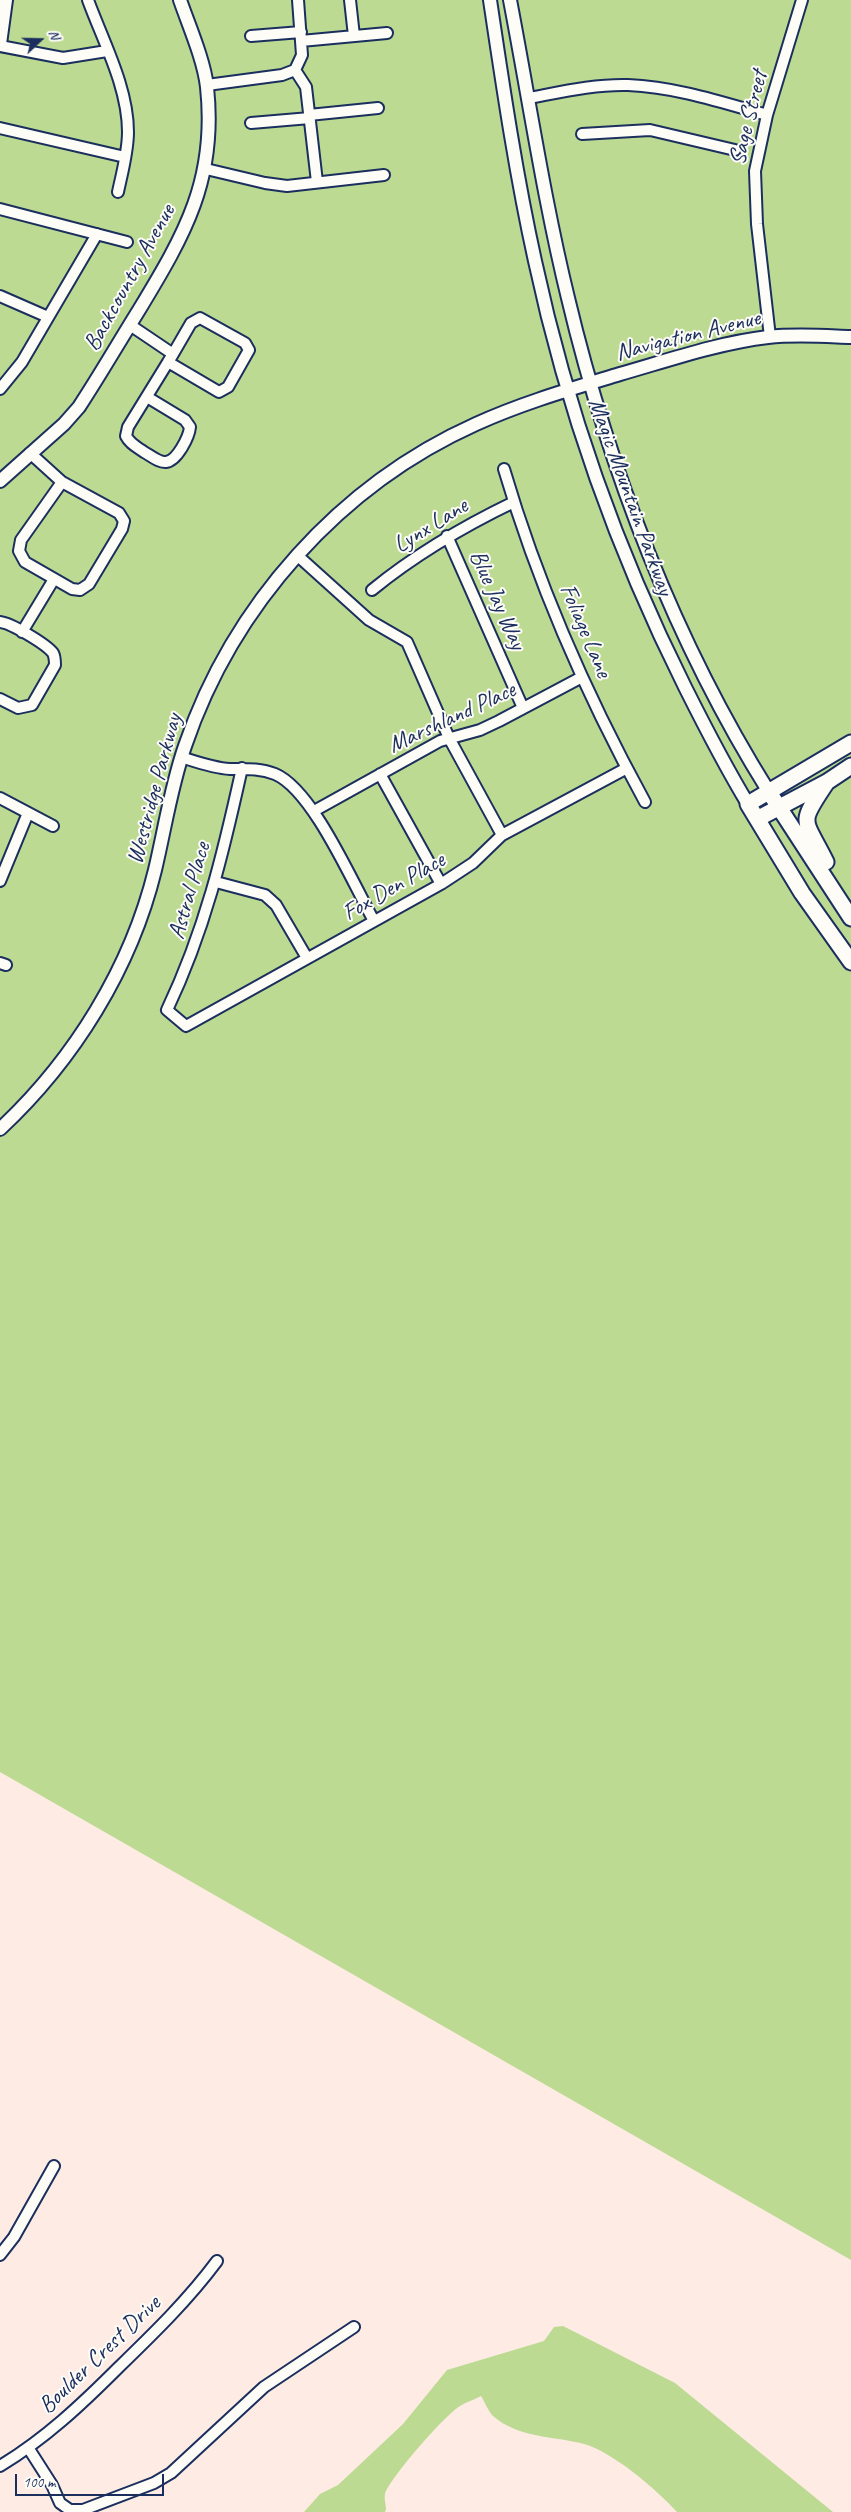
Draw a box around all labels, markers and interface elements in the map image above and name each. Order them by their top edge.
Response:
north arrow [15,15,65,65]
text: N [45,27,64,42]
street label: Sage Street [723,68,775,168]
street label: Backcountry Avenue [78,200,182,356]
street label: Navigation Avenue [613,304,763,368]
street label: Magic Mountain Parkway [581,395,679,599]
street label: Lynx Lane [389,492,473,560]
street label: Blue Jay Way [462,546,532,654]
street label: Foliage Lane [552,580,618,682]
street label: Marshland Place [384,676,520,760]
street label: Westridge Parkway [121,711,189,867]
street label: Astral Place [163,839,217,943]
street label: Fox Den Place [338,846,450,928]
street label: Boulder Crest Drive [33,2290,167,2420]
scale bar [18,2464,166,2496]
text: 100 m [23,2473,55,2492]

